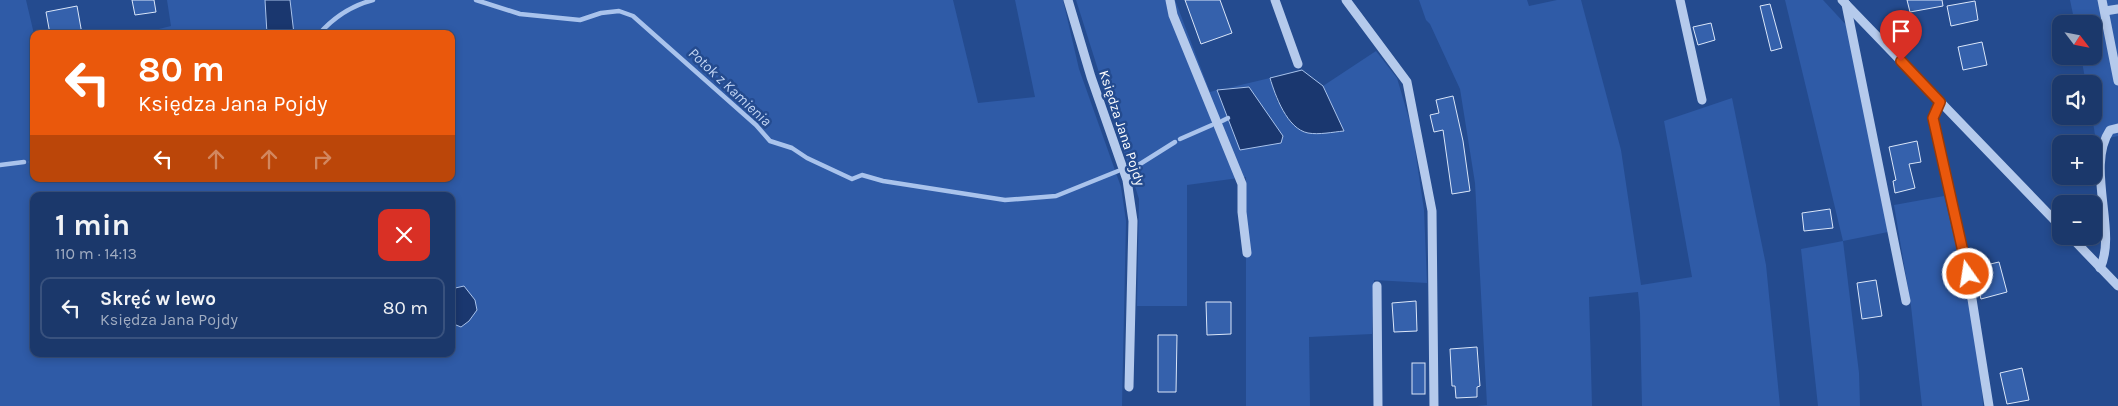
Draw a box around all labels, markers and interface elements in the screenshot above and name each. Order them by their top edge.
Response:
pin [1880,10,1922,61]
north arrow [2052,15,2102,65]
map controls [2052,15,2102,245]
icon: arrive [1887,17,1915,45]
water label: Potok z Kamienia [685,44,775,130]
text: 80 m [138,49,225,90]
icon: left [55,50,120,115]
street label: Księdza Jana Pojdy [1095,68,1149,188]
button: sound [2052,75,2102,125]
text: Księdza Jana Pojdy [138,91,328,117]
button: + [2052,135,2102,185]
icon: left [149,145,177,173]
icon: ahead [202,145,230,173]
icon: ahead [255,145,283,173]
icon: right [308,145,336,173]
button: − [2052,195,2102,245]
text: 1 min [55,207,130,243]
button: close [378,209,430,261]
text: 110 m · 14:13 [55,244,137,263]
position arrow [1941,247,1993,299]
text: Skręć w lewo [100,288,216,310]
icon: left [57,294,85,322]
text: 80 m [383,297,428,319]
text: Księdza Jana Pojdy [100,310,238,329]

